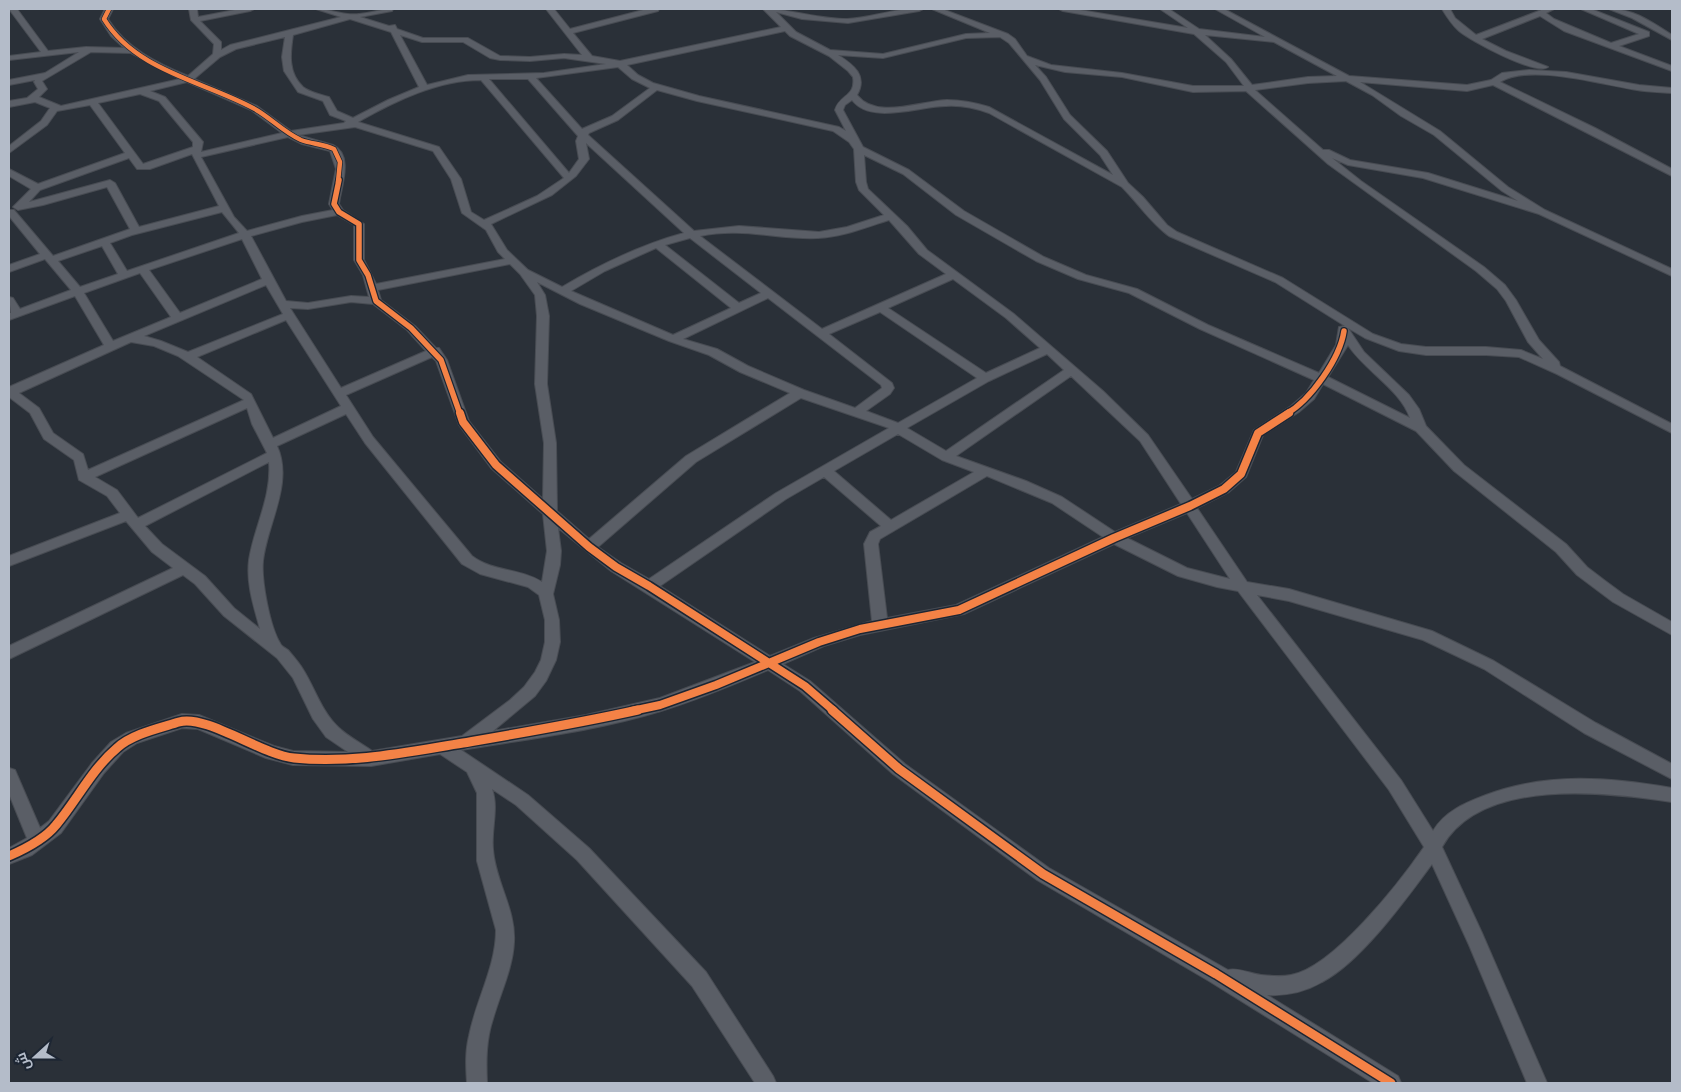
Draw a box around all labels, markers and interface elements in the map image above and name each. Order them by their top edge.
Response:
north arrow [10,1032,60,1082]
text: ش [12,1050,34,1073]

